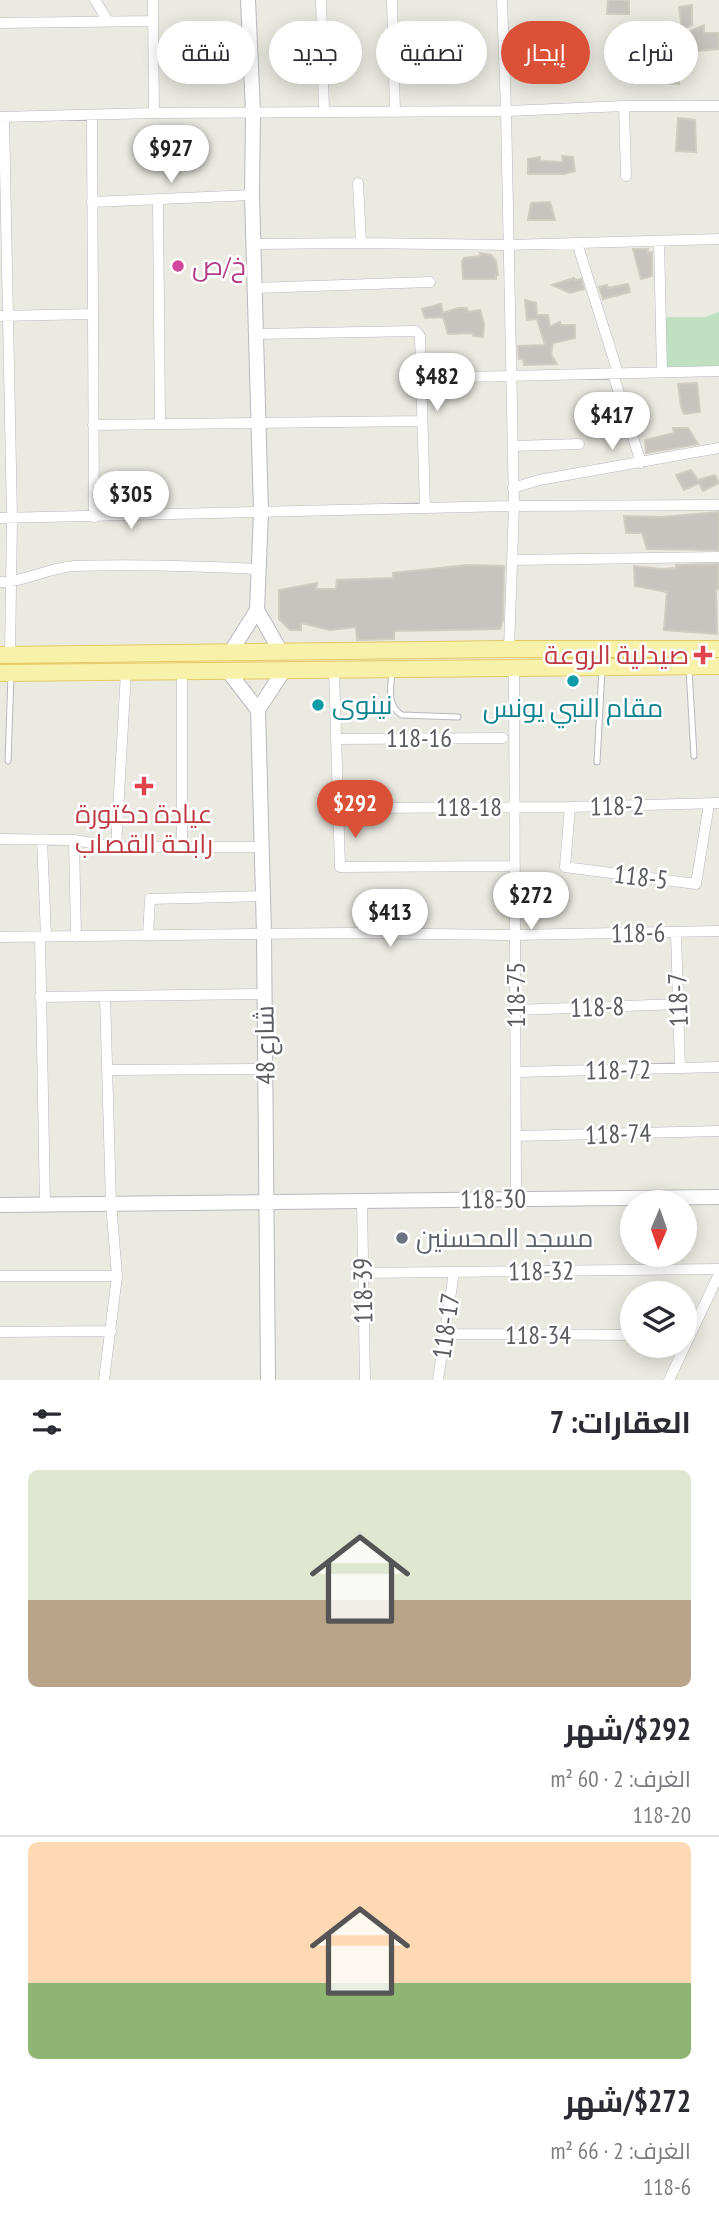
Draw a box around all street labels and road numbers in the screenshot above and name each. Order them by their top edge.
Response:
street label: 118-16 [386,721,452,754]
street label: 118-2 [590,789,644,822]
street label: 118-18 [436,790,502,823]
street label: 118-5 [612,857,670,896]
street label: 118-6 [611,916,665,949]
street label: 118-75 [499,962,532,1028]
street label: 118-7 [660,972,695,1028]
street label: 118-8 [569,989,625,1024]
street label: شارع 48 [247,1005,283,1085]
street label: 118-72 [585,1052,651,1087]
street label: 118-74 [584,1116,652,1151]
street label: 118-30 [460,1181,526,1216]
street label: 118-32 [508,1253,574,1288]
street label: 118-39 [345,1258,380,1324]
street label: 118-17 [425,1291,466,1361]
street label: 118-34 [505,1318,571,1351]

